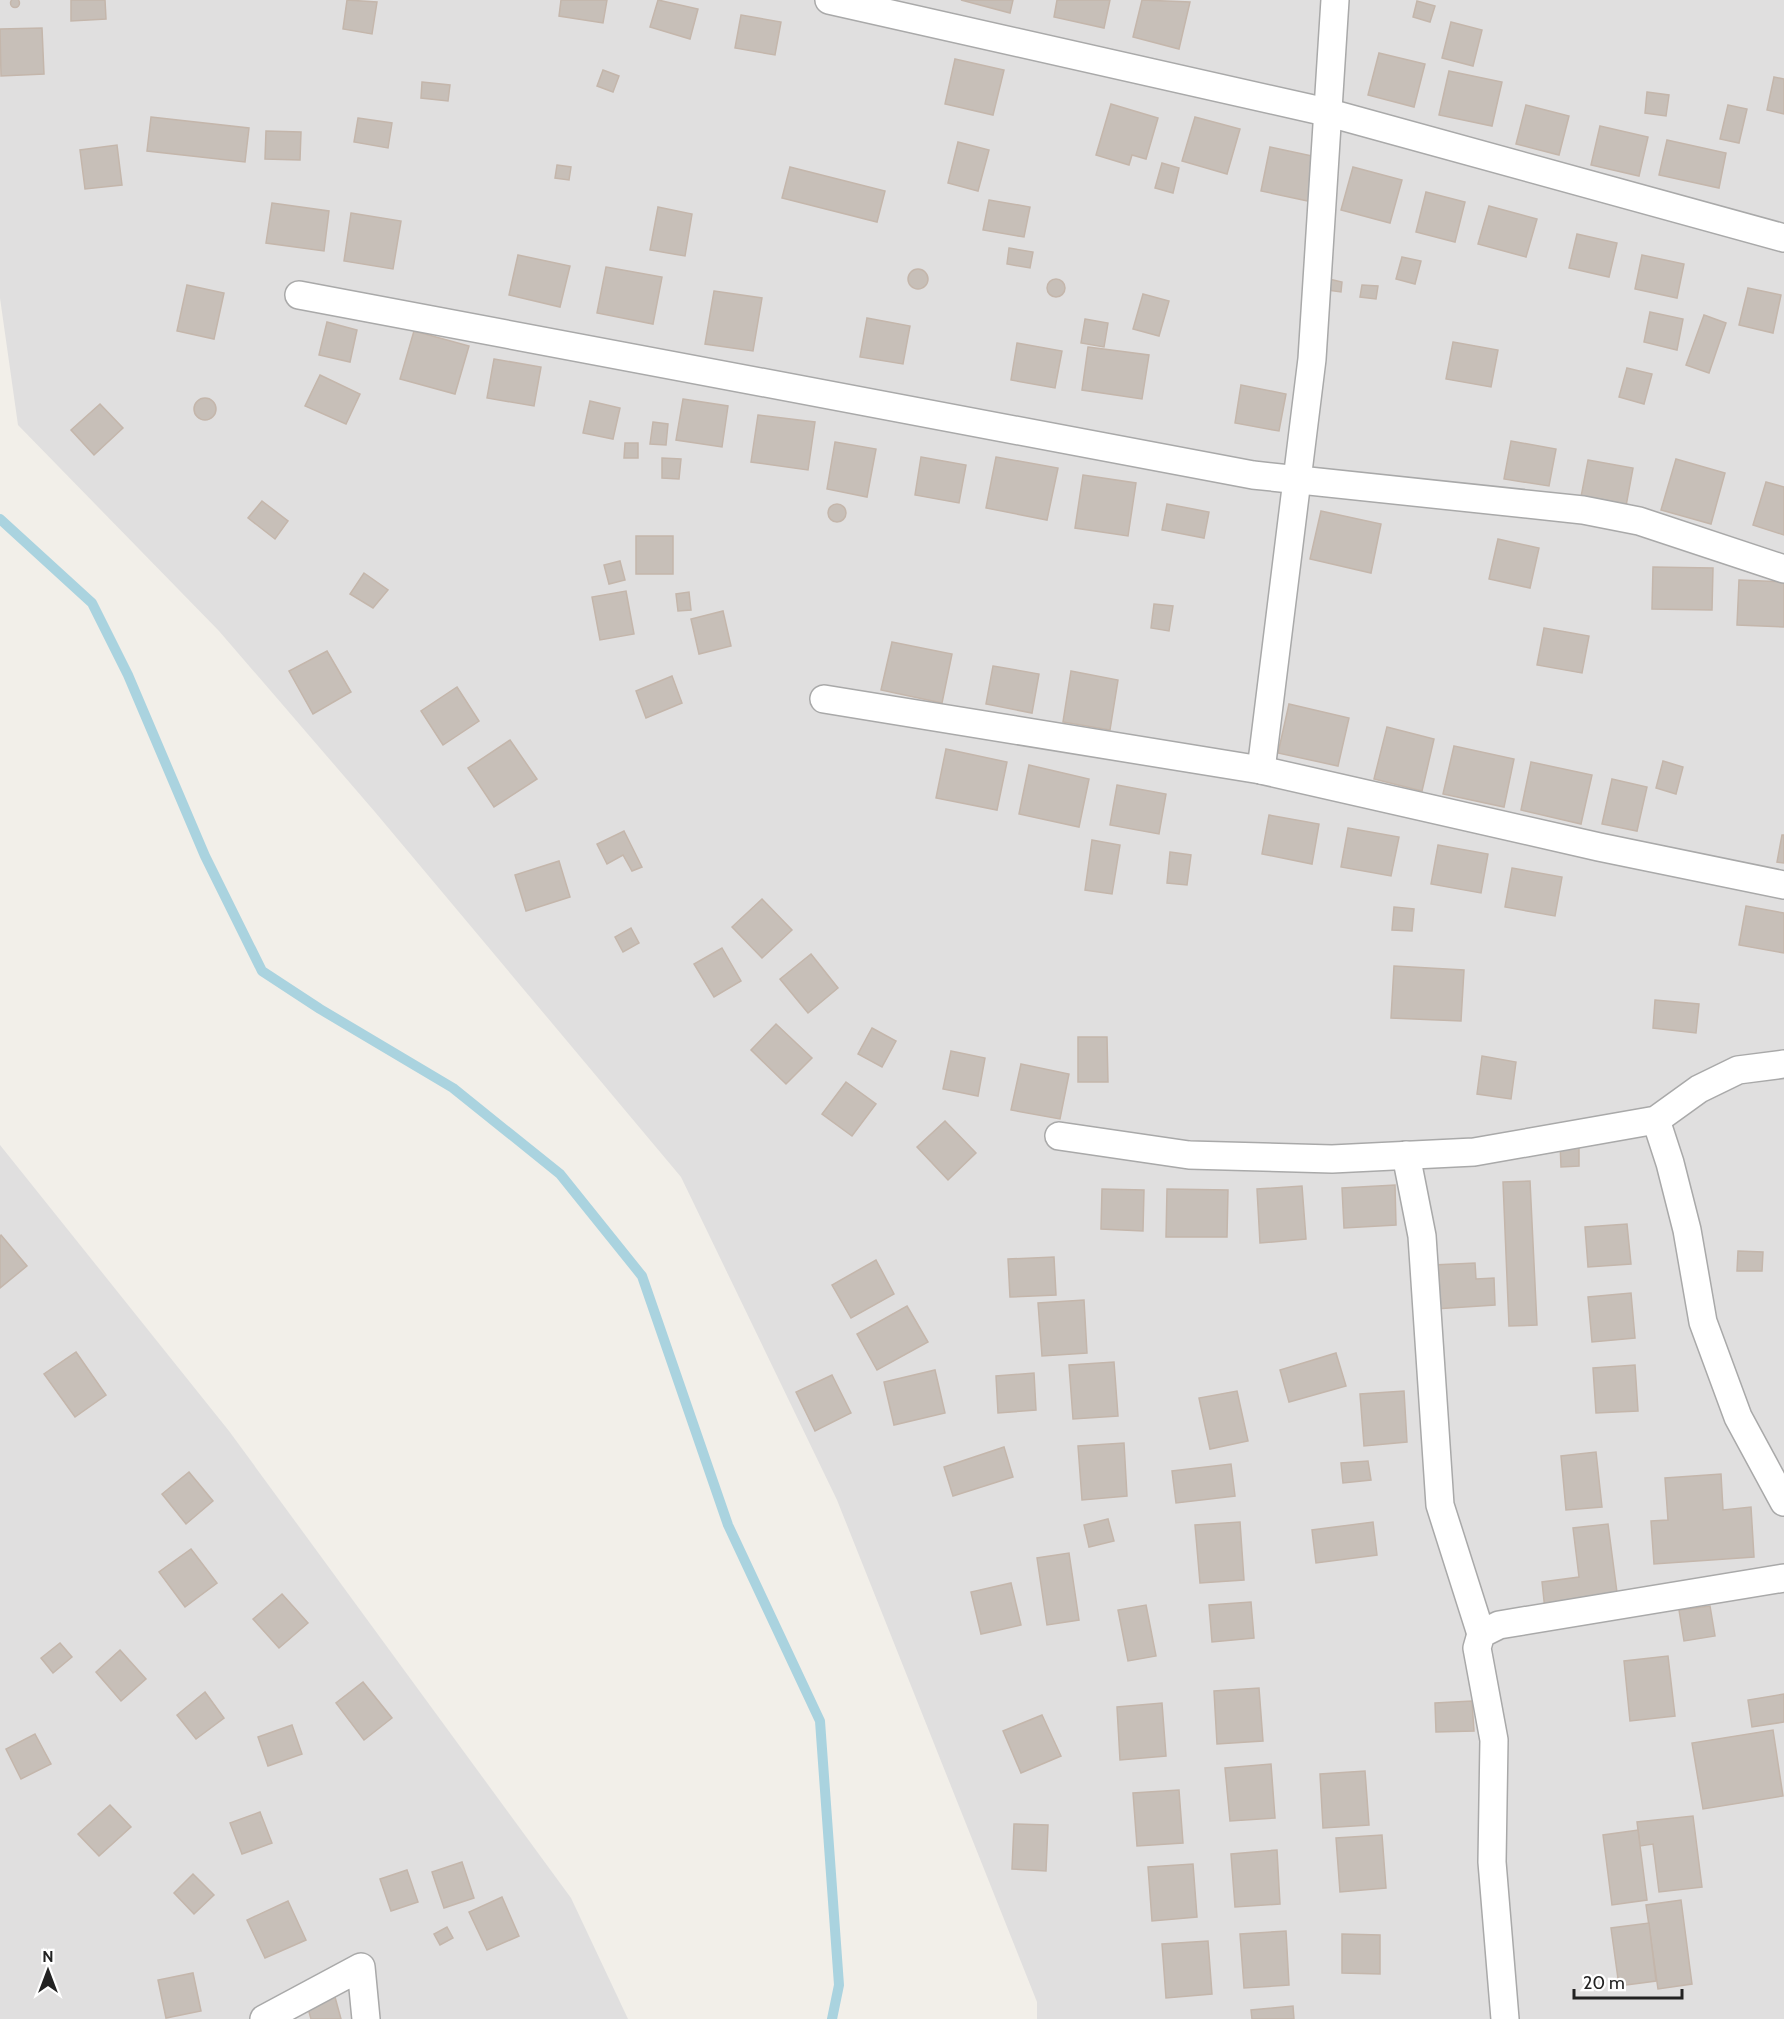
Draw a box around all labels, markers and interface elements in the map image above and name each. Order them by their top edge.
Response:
north arrow [18,1941,78,2001]
text: N [42,1947,54,1966]
scale bar [1574,1962,1682,2000]
text: 20 m [1583,1972,1625,1994]

